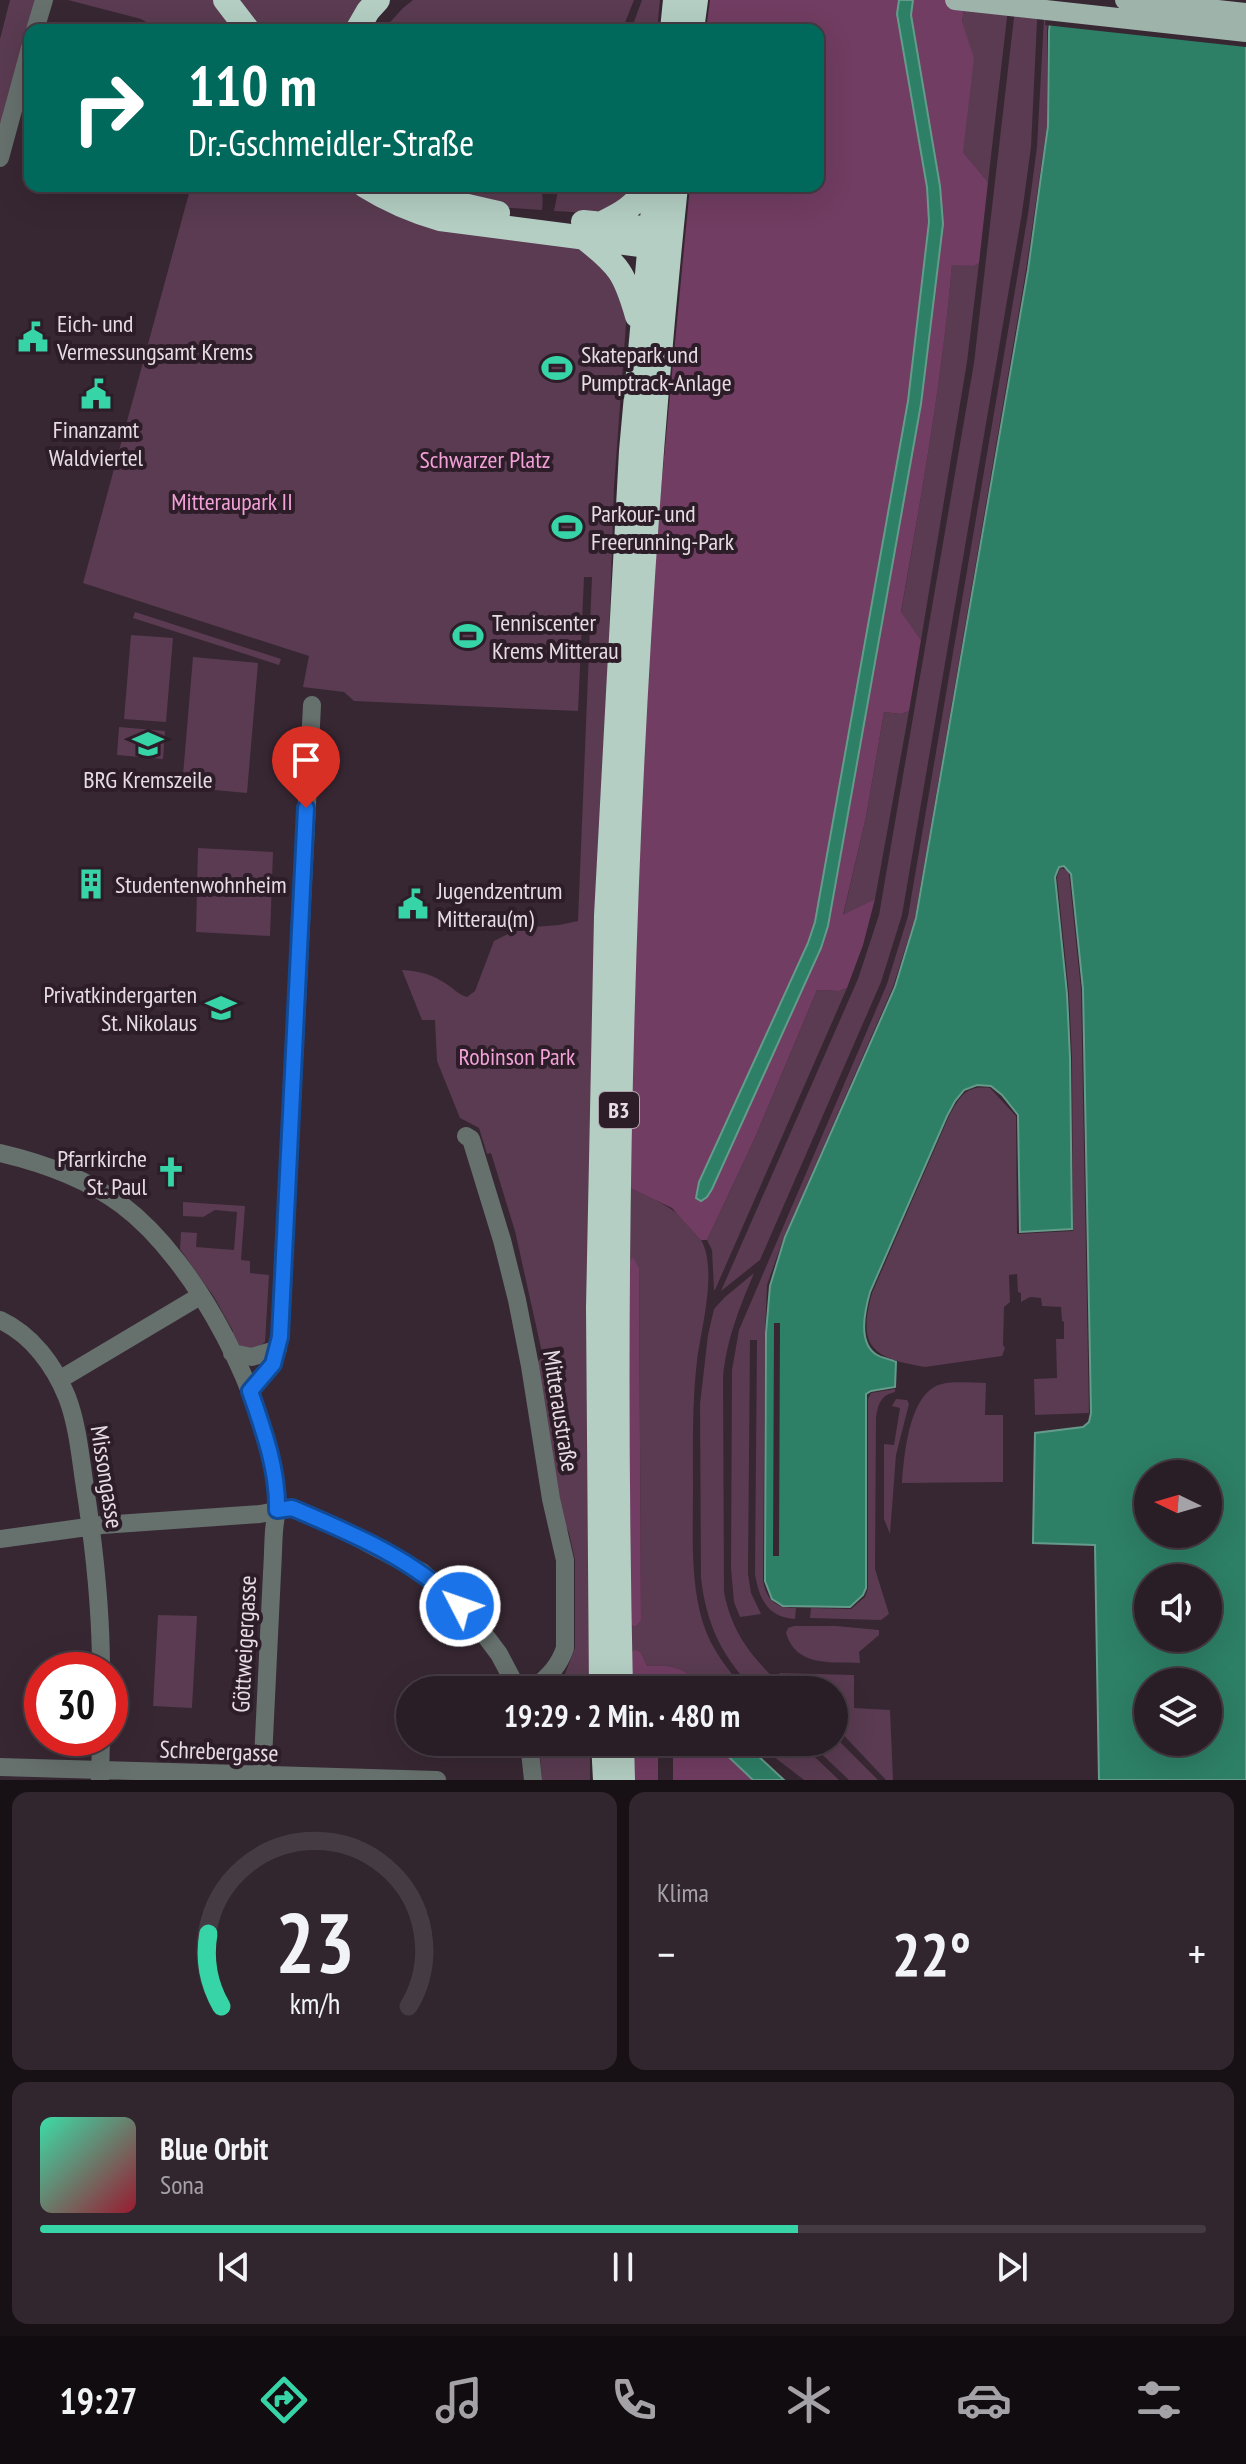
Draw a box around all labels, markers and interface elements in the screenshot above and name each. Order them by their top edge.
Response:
text: 110 m [188,49,317,121]
icon: right [56,56,160,160]
text: Dr.-Gschmeidler-Straße [188,119,474,166]
place label: Eich- und Vermessungsamt Krems [56,308,253,367]
public building icon: Eich- und Vermessungsamt Krems [16,320,50,354]
place label: Skatepark und Pumptrack-Anlage [581,339,732,398]
sports icon: Skatepark und Pumptrack-Anlage [540,351,574,385]
public building icon: Finanzamt Waldviertel [79,377,113,411]
place label: Finanzamt Waldviertel [49,414,144,473]
park label: Schwarzer Platz [420,444,550,475]
park label: Mitteraupark II [171,486,293,517]
place label: Parkour- und Freerunning-Park [591,498,735,557]
sports icon: Parkour- und Freerunning-Park [550,510,584,544]
place label: Tenniscenter Krems Mitterau [492,607,619,666]
sports icon: Tenniscenter Krems Mitterau [451,619,485,653]
pin [272,726,340,808]
school or university icon: BRG Kremszeile [131,727,165,761]
icon: arrive [284,738,328,782]
place label: BRG Kremszeile [83,764,213,795]
building icon: Studentenwohnheim [74,867,108,901]
place label: Studentenwohnheim [115,869,287,900]
place label: Jugendzentrum Mitterau(m) [436,875,562,934]
public building icon: Jugendzentrum Mitterau(m) [396,887,430,921]
place label: Privatkindergarten St. Nikolaus [44,979,197,1038]
school or university icon: Privatkindergarten St. Nikolaus [204,991,238,1025]
park label: Robinson Park [459,1041,576,1072]
road number: B3 [599,1092,639,1128]
place label: Pfarrkirche St. Paul [57,1143,147,1202]
church icon: Pfarrkirche St. Paul [154,1155,188,1189]
street label: Mitteraustraße [536,1348,586,1474]
street label: Missongasse [84,1423,130,1531]
north arrow [1134,1460,1222,1548]
map controls [1134,1460,1222,1756]
position arrow [418,1564,502,1648]
button: sound [1134,1564,1222,1652]
street label: Göttweigergasse [225,1575,263,1713]
speed limit sign: 30 [24,1652,128,1756]
button: layers [1134,1668,1222,1756]
text: 19:29 · 2 Min. · 480 m [504,1696,740,1735]
street label: Schrebergasse [159,1733,279,1769]
text: Klima [657,1876,709,1909]
text: 23 [275,1888,354,1996]
text: 22° [892,1915,971,1993]
text: − [657,1925,675,1982]
text: + [1188,1925,1206,1982]
text: km/h [289,1985,340,2022]
text: Blue Orbit [160,2129,268,2168]
text: Sona [160,2168,204,2201]
icon: previous [212,2245,256,2289]
icon: pause [601,2245,645,2289]
icon: next [990,2245,1034,2289]
icon: directions [256,2372,312,2428]
icon: music [431,2372,487,2428]
icon: phone [606,2372,662,2428]
icon: climate [781,2372,837,2428]
icon: car [956,2372,1012,2428]
icon: filters [1131,2372,1187,2428]
text: 19:27 [59,2377,137,2424]

